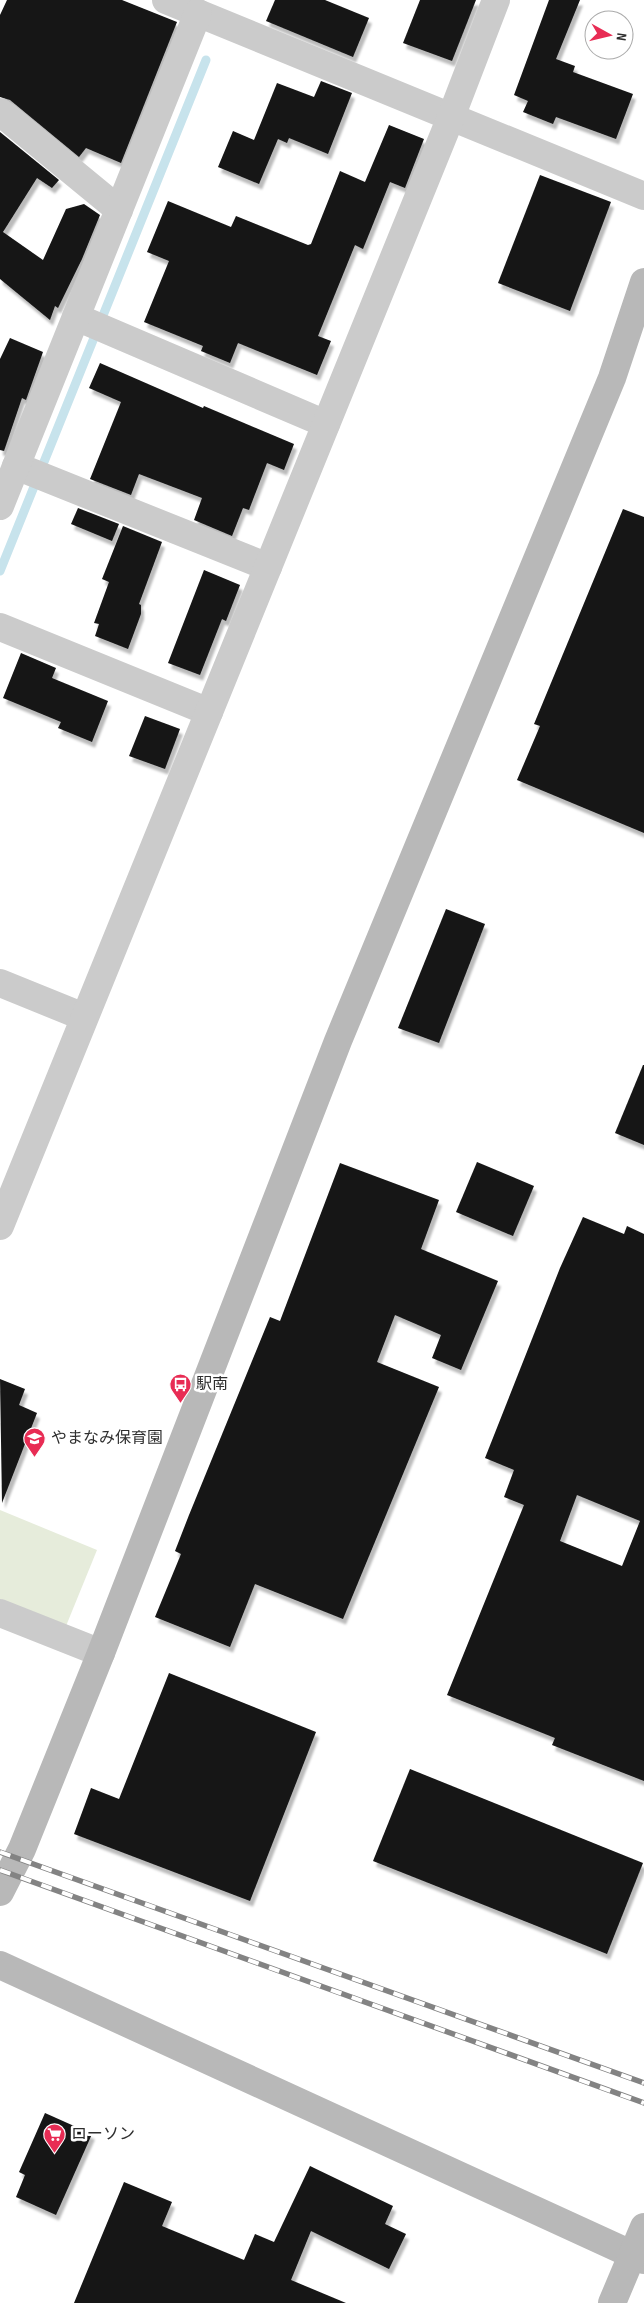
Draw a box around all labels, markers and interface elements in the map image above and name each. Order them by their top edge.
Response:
north arrow [584,10,634,60]
text: N [612,32,630,42]
bus stop icon: 駅南 [168,1372,192,1403]
place label: 駅南 [196,1375,228,1394]
school or university icon: やまなみ保育園 [23,1426,47,1457]
place label: やまなみ保育園 [51,1429,163,1448]
supermarket icon: ローソン [43,2122,67,2153]
place label: ローソン [71,2125,135,2144]

